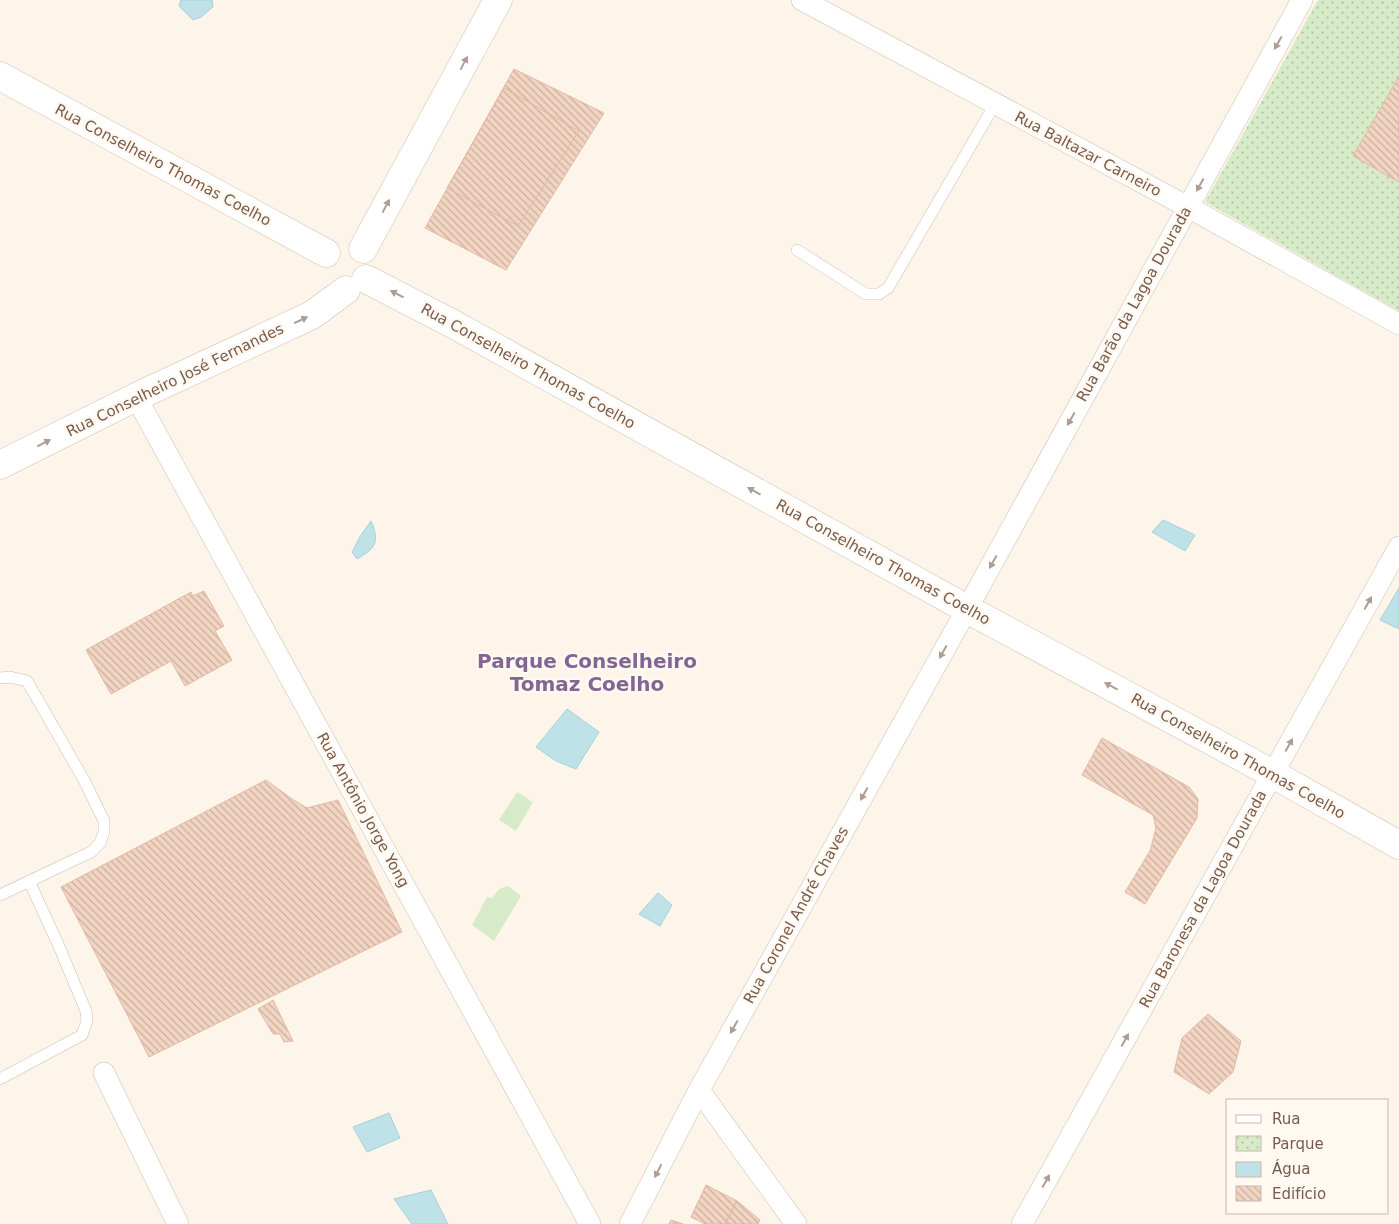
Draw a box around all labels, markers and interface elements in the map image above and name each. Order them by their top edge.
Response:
one-way arrow [1274,36,1283,49]
one-way arrow [460,56,468,70]
street label: Rua Conselheiro Thomas Coelho [52,100,274,230]
street label: Rua Baltazar Carneiro [1012,108,1164,200]
one-way arrow [1195,178,1204,192]
one-way arrow [382,199,391,212]
street label: Rua Barão da Lagoa Dourada [1073,203,1195,405]
one-way arrow [390,290,404,298]
street label: Rua Conselheiro Thomas Coelho [418,299,638,433]
one-way arrow [293,316,308,324]
street label: Rua Conselheiro José Fernandes [63,319,287,441]
one-way arrow [1067,412,1075,427]
one-way arrow [36,439,51,447]
one-way arrow [747,486,760,495]
street label: Rua Conselheiro Thomas Coelho [773,495,993,629]
one-way arrow [989,554,997,569]
one-way arrow [1364,595,1372,610]
one-way arrow [939,645,948,658]
district label: Parque Conselheiro Tomaz Coelho [477,649,697,696]
one-way arrow [1104,682,1118,691]
street label: Rua Conselheiro Thomas Coelho [1128,689,1348,823]
street label: Rua Antônio Jorge Yong [313,730,413,890]
one-way arrow [1285,737,1293,752]
one-way arrow [860,786,868,801]
street label: Rua Baronesa da Lagoa Dourada [1135,787,1271,1011]
street label: Rua Coronel André Chaves [740,823,852,1007]
one-way arrow [730,1020,738,1035]
one-way arrow [1120,1033,1129,1046]
legend [1226,1099,1389,1214]
text: Rua [1272,1110,1300,1128]
text: Parque [1272,1135,1324,1153]
text: Água [1272,1159,1310,1178]
one-way arrow [654,1163,662,1178]
one-way arrow [1041,1175,1050,1188]
text: Edifício [1272,1185,1326,1203]

